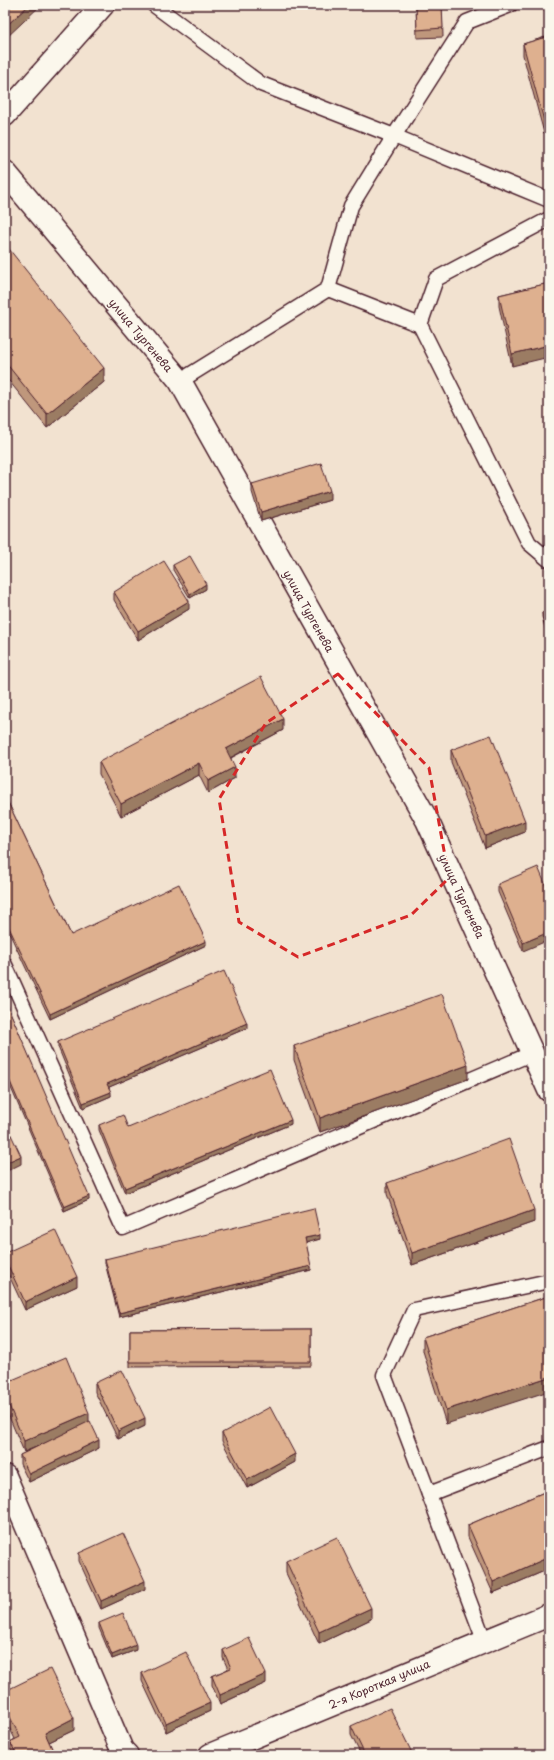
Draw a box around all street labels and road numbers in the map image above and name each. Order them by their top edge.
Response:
street label: улица Тургенева [105,294,177,376]
street label: улица Тургенева [279,567,339,655]
street label: улица Тургенева [435,851,489,941]
street label: 2-я Короткая улица [326,1655,432,1713]

